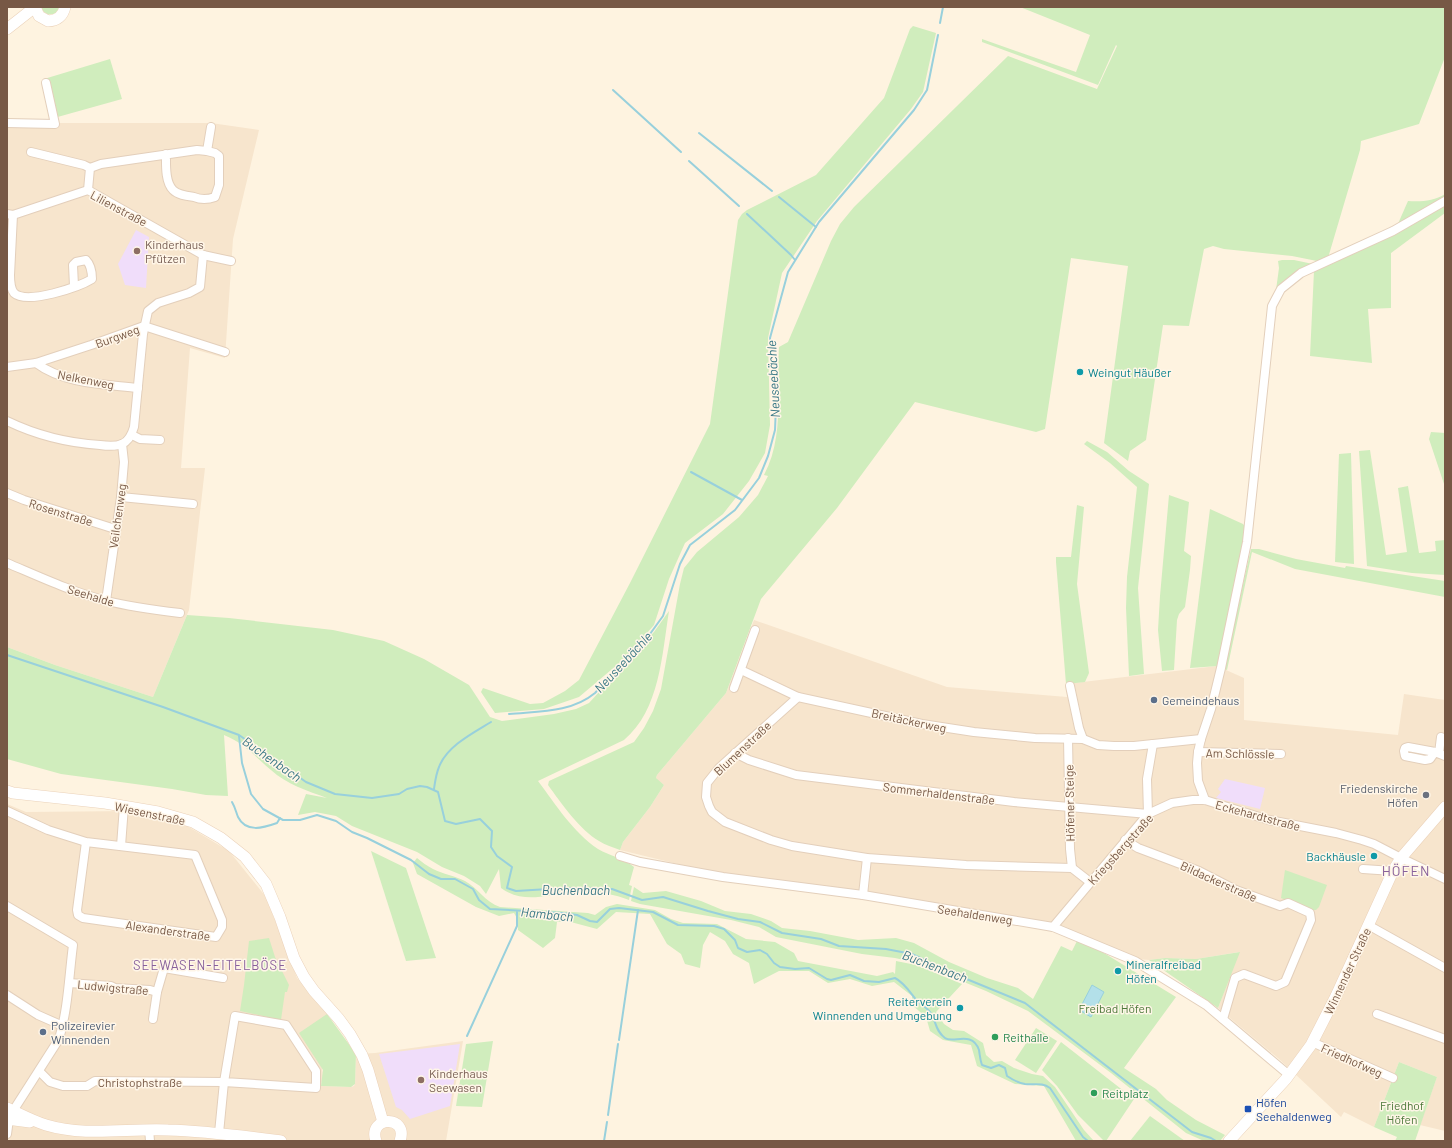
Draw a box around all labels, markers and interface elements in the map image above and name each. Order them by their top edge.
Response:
street label: Lilienstraße [88,187,150,229]
place label: Kinderhaus Pfützen [145,237,204,265]
marker: Kinderhaus Pfützen [132,246,142,256]
street label: Burgweg [93,322,141,350]
water label: Neuseebächle [763,340,783,418]
place label: Weingut Häußer [1088,365,1172,379]
street label: Nelkenweg [57,367,115,391]
marker: Weingut Häußer [1075,367,1085,377]
street label: Veilchenweg [106,483,128,549]
street label: Rosenstraße [27,496,95,528]
street label: Seehalde [66,581,116,609]
water label: Neuseebächle [591,628,656,696]
place label: Gemeindehaus [1162,693,1239,707]
marker: Gemeindehaus [1149,695,1159,705]
street label: Breitäckerweg [870,705,948,735]
street label: Blumenstraße [710,718,774,778]
water label: Buchenbach [239,733,305,785]
street label: Am Schlössle [1205,745,1275,761]
street label: Höfener Steige [1061,764,1077,842]
street label: Sommerhaldenstraße [882,779,996,807]
place label: Friedenskirche Höfen [1340,781,1418,809]
marker: Friedenskirche Höfen [1421,790,1431,800]
street label: Eckehardtstraße [1214,797,1302,833]
street label: Wiesenstraße [113,799,187,827]
street label: Kriegsbergstraße [1085,811,1155,887]
place label: Backhäusle [1306,849,1366,863]
marker: Backhäusle [1369,851,1379,861]
street label: Bildackerstraße [1178,858,1260,904]
district label: HÖFEN [1382,862,1430,879]
water label: Buchenbach [542,882,610,898]
street label: Seehaldenweg [937,901,1013,927]
water label: Hambach [520,903,574,925]
street label: Alexanderstraße [125,917,211,943]
street label: Winnender Straße [1321,925,1373,1017]
water label: Buchenbach [900,946,970,986]
district label: SEEWASEN-EITELBÖSE [133,957,287,973]
place label: Mineralfreibad Höfen [1126,957,1201,985]
marker: Mineralfreibad Höfen [1113,966,1123,976]
street label: Ludwigstraße [77,977,149,997]
place label: Reiterverein Winnenden und Umgebung [813,994,952,1022]
park label: Freibad Höfen [1079,1001,1151,1015]
marker: Reiterverein Winnenden und Umgebung [955,1003,965,1013]
place label: Polizeirevier Winnenden [51,1018,116,1046]
marker: Polizeirevier Winnenden [38,1027,48,1037]
place label: Reithalle [1003,1030,1049,1044]
marker: Reithalle [990,1032,1000,1042]
street label: Friedhofweg [1319,1040,1385,1080]
place label: Kinderhaus Seewasen [429,1066,488,1094]
street label: Christophstraße [98,1075,182,1089]
marker: Kinderhaus Seewasen [416,1075,426,1085]
place label: Reitplatz [1102,1086,1148,1100]
marker: Reitplatz [1089,1088,1099,1098]
place label: Höfen Seehaldenweg [1256,1095,1332,1123]
park label: Friedhof Höfen [1380,1098,1424,1126]
marker: Höfen Seehaldenweg [1243,1104,1253,1114]

